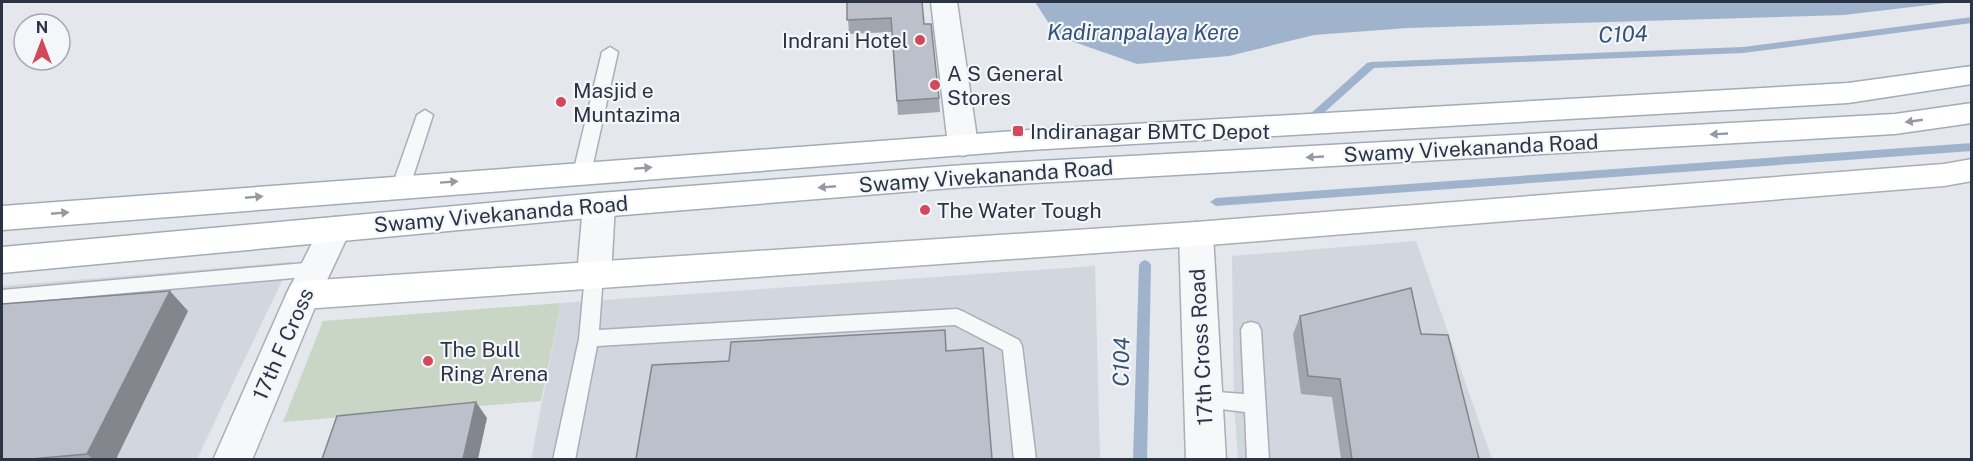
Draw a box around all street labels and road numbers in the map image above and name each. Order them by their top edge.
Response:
street label: Swamy Vivekananda Road [1343,129,1599,167]
street label: Swamy Vivekananda Road [858,155,1114,197]
street label: Swamy Vivekananda Road [373,190,629,238]
street label: 17th Cross Road [1184,268,1218,426]
street label: 17th F Cross [247,284,319,404]

